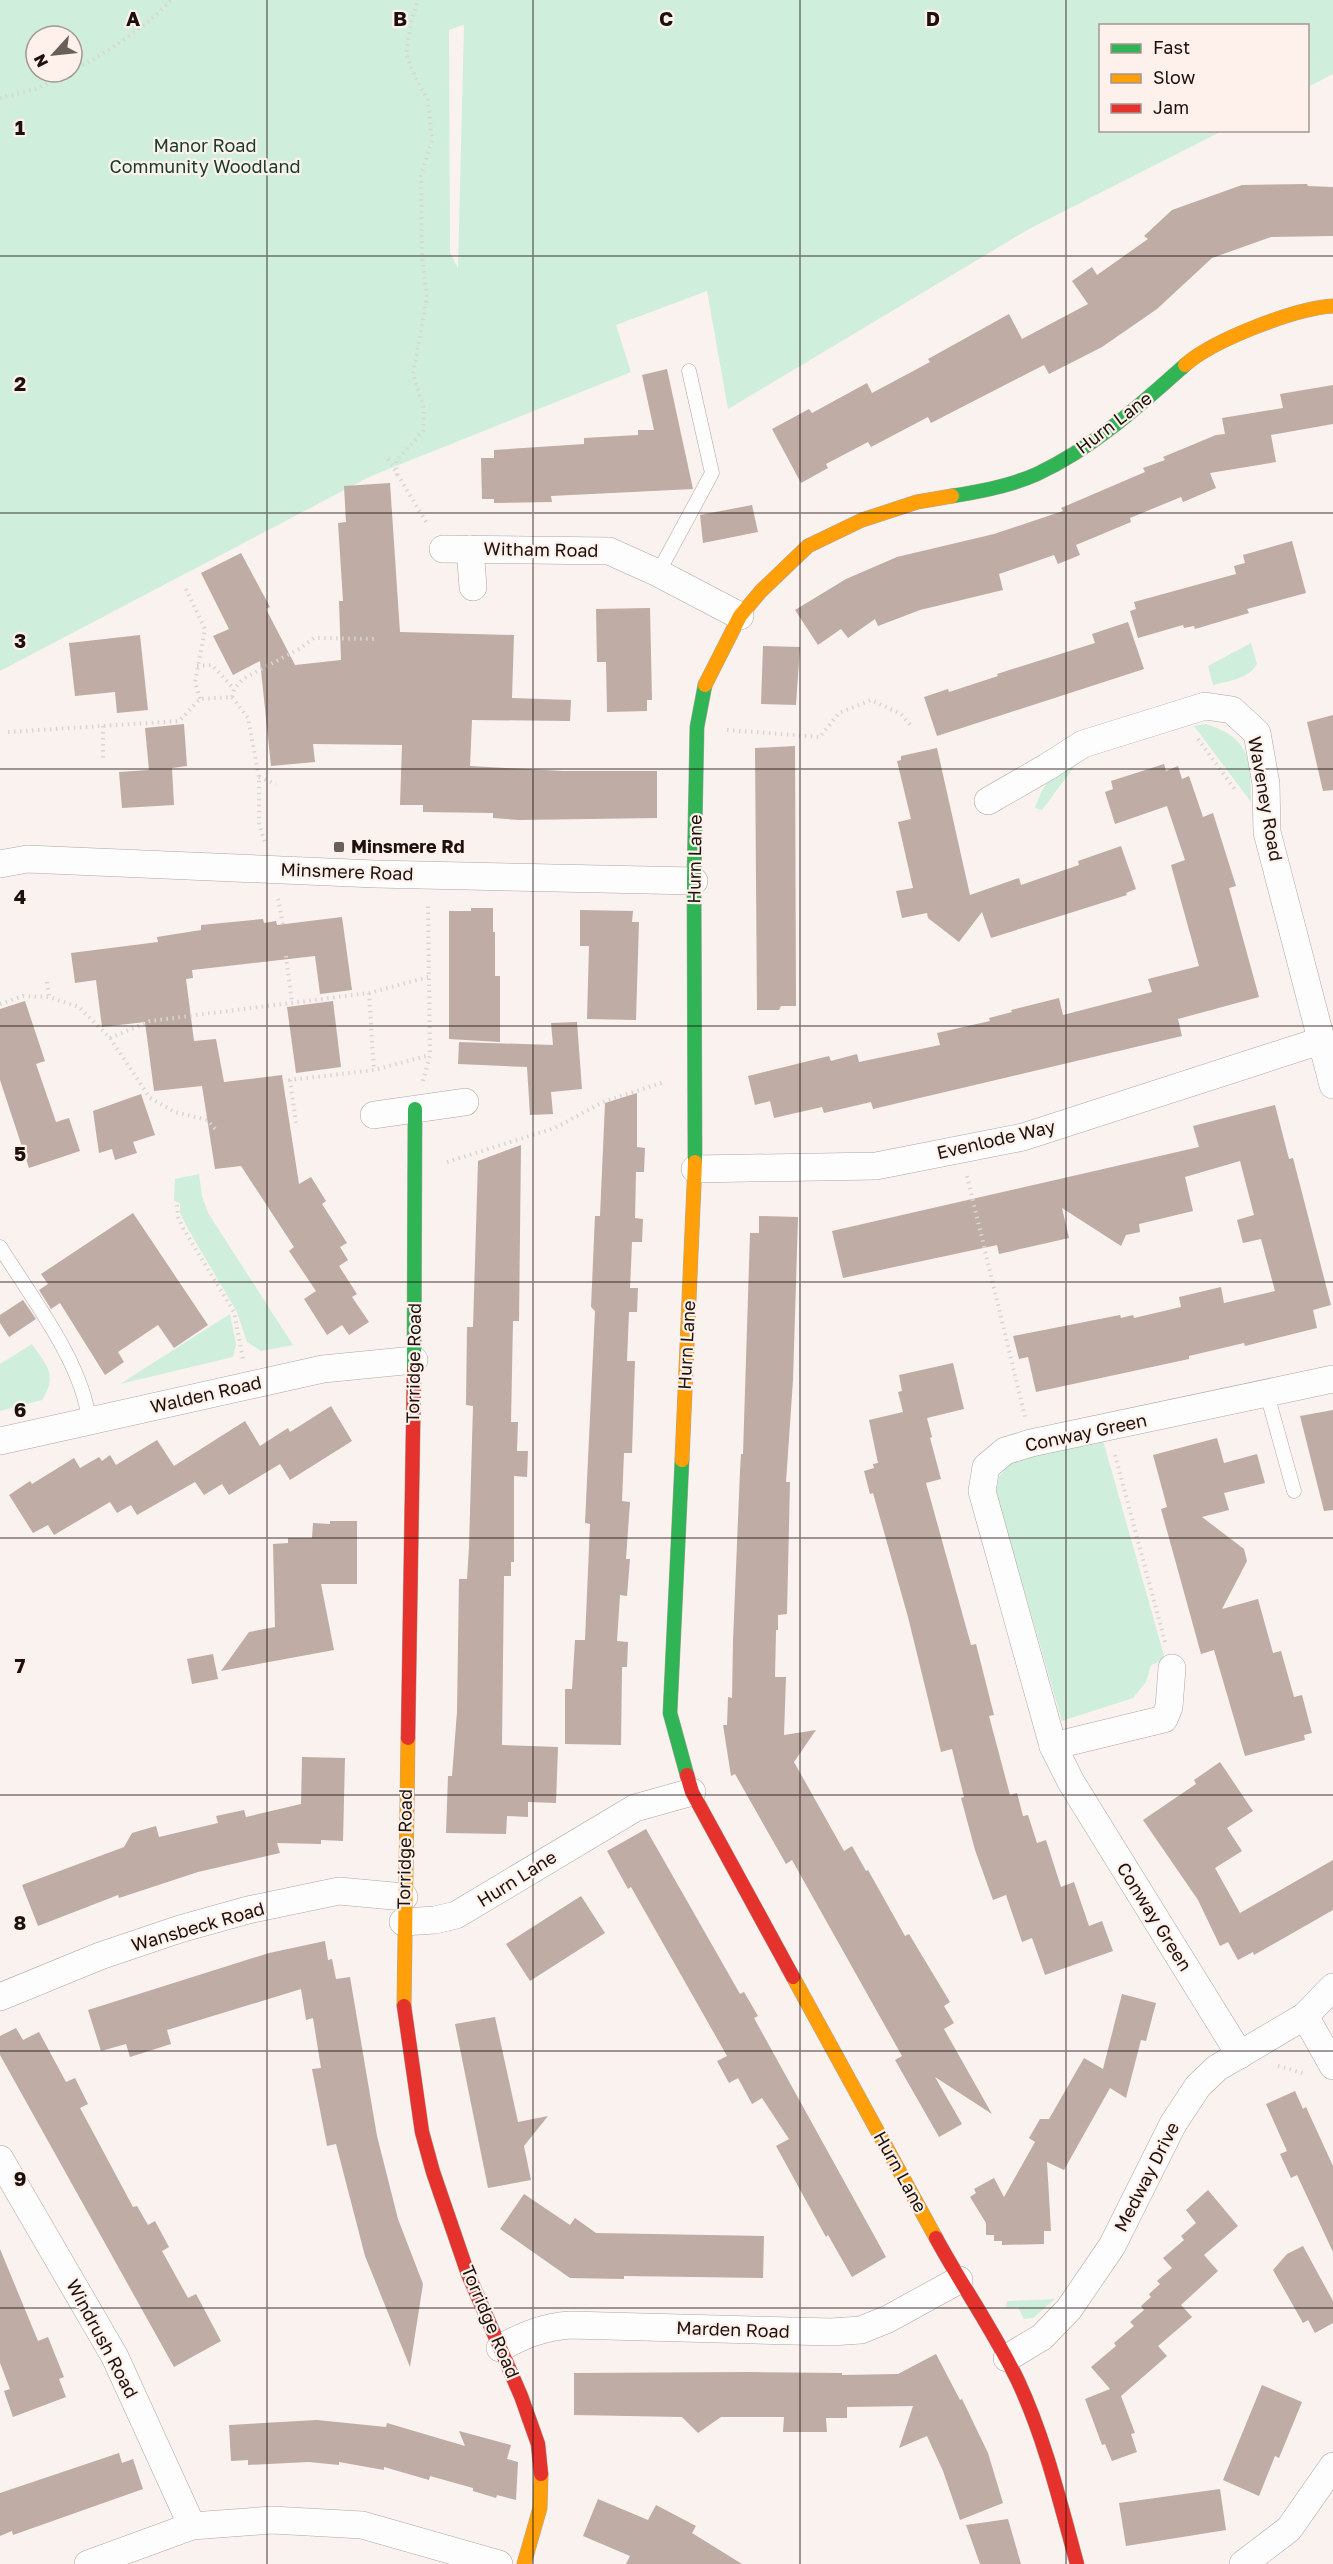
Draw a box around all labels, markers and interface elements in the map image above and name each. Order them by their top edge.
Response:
text: A [126,6,140,30]
text: B [393,6,407,30]
text: C [659,6,673,30]
text: D [926,6,940,30]
north arrow [24,24,84,84]
legend [1099,24,1309,132]
text: Fast [1153,36,1190,58]
text: N [29,51,52,71]
text: Slow [1153,66,1196,88]
text: Jam [1153,96,1189,118]
text: 1 [15,115,25,139]
park label: Manor Road Community Woodland [109,134,301,177]
text: 2 [14,371,26,395]
street label: Hurn Lane [1071,387,1156,458]
street label: Witham Road [483,537,599,561]
text: 3 [14,628,26,652]
street label: Waveney Road [1244,735,1288,863]
street label: Hurn Lane [682,814,706,904]
place label: Minsmere Rd [351,835,464,857]
marker: Minsmere Rd [332,840,346,854]
street label: Minsmere Road [280,858,414,884]
text: 4 [14,884,26,908]
street label: Evenlode Way [934,1115,1057,1163]
text: 5 [14,1141,26,1165]
street label: Hurn Lane [673,1300,699,1390]
street label: Torridge Road [401,1303,425,1423]
street label: Walden Road [148,1371,264,1418]
text: 6 [14,1397,26,1421]
street label: Conway Green [1023,1408,1149,1456]
text: 7 [15,1653,26,1677]
street label: Torridge Road [392,1789,416,1909]
street label: Hurn Lane [473,1845,560,1911]
street label: Conway Green [1113,1858,1197,1975]
street label: Wansbeck Road [129,1897,267,1956]
text: 8 [14,1910,26,1934]
street label: Medway Drive [1109,2118,1183,2235]
street label: Hurn Lane [870,2127,932,2216]
text: 9 [14,2166,26,2190]
street label: Torridge Road [457,2262,525,2381]
street label: Windrush Road [62,2275,143,2402]
street label: Marden Road [676,2316,790,2342]

